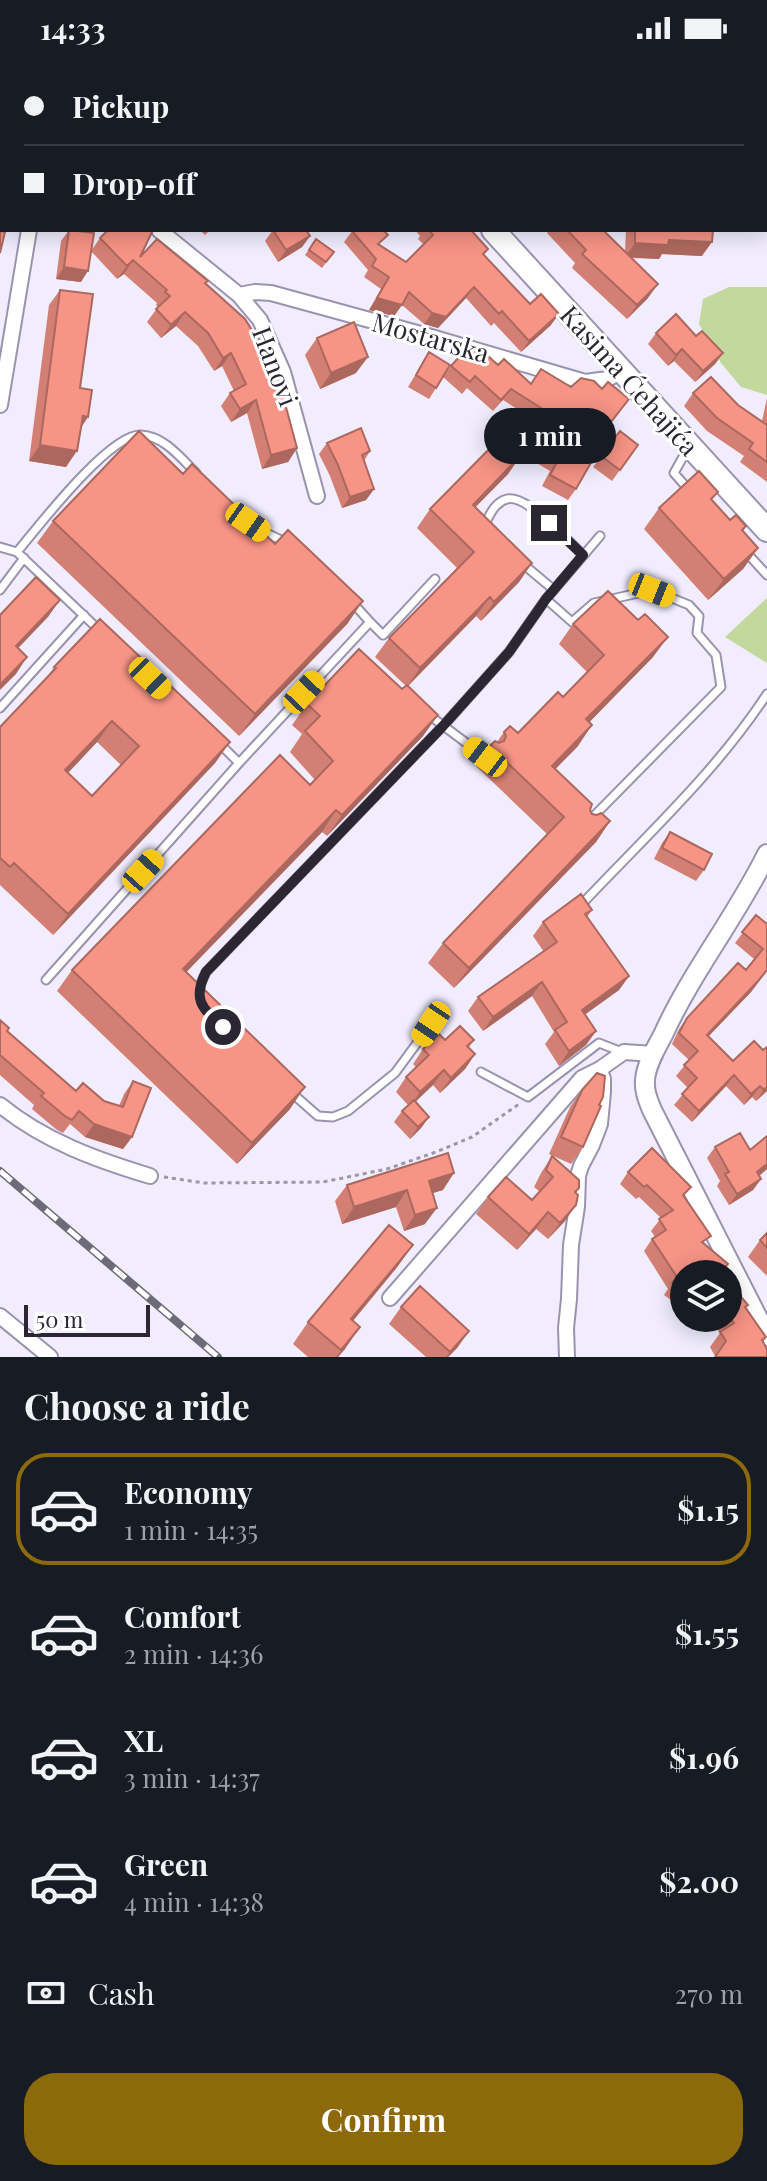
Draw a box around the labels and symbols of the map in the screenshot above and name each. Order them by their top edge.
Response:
street label: Kasima Ćehajića [553,297,707,463]
street label: Mostarska [368,304,494,370]
street label: Hanovi [245,321,307,411]
callout: 1 min [483,407,615,463]
car [221,498,275,546]
route end [531,505,567,541]
car [625,570,679,610]
car [124,653,176,703]
car [279,666,329,718]
car [459,733,511,781]
car [118,845,168,897]
car [408,997,454,1051]
route start [205,1009,241,1045]
scale bar [24,1301,150,1337]

